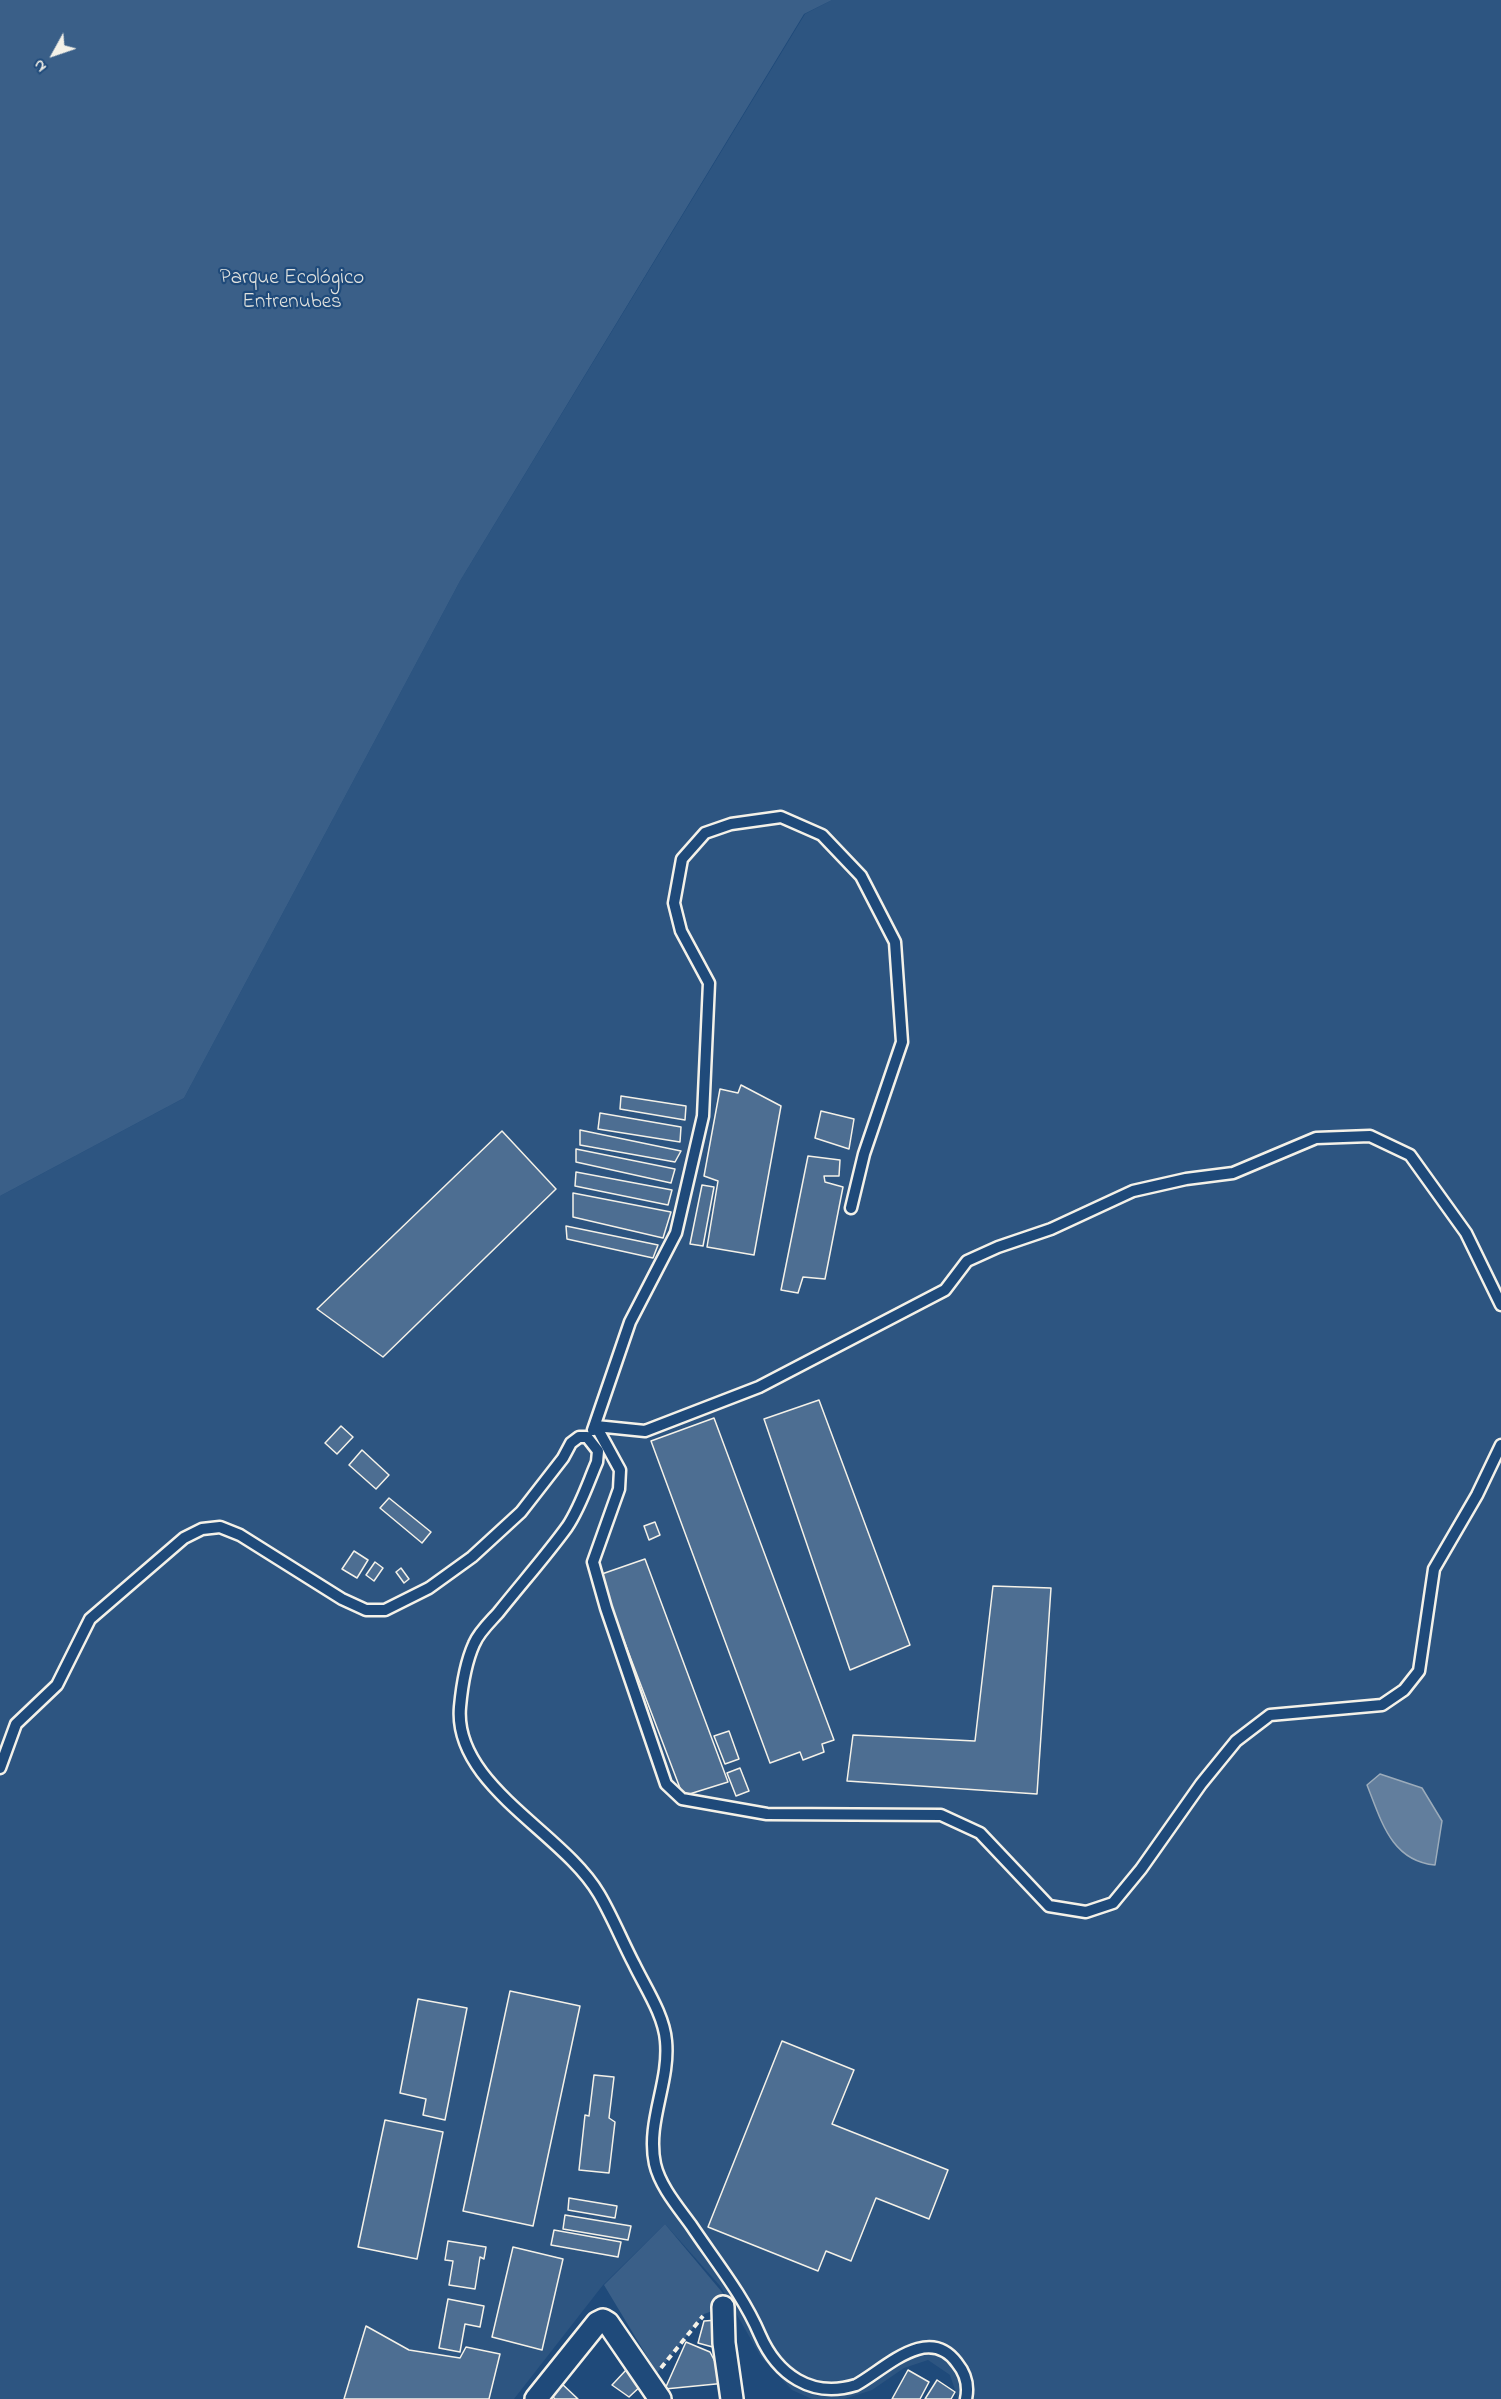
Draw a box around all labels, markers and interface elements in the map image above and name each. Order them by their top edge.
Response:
north arrow [24,24,84,84]
text: N [28,54,53,77]
park label: Parque Ecológico Entrenubes [220,267,364,317]

